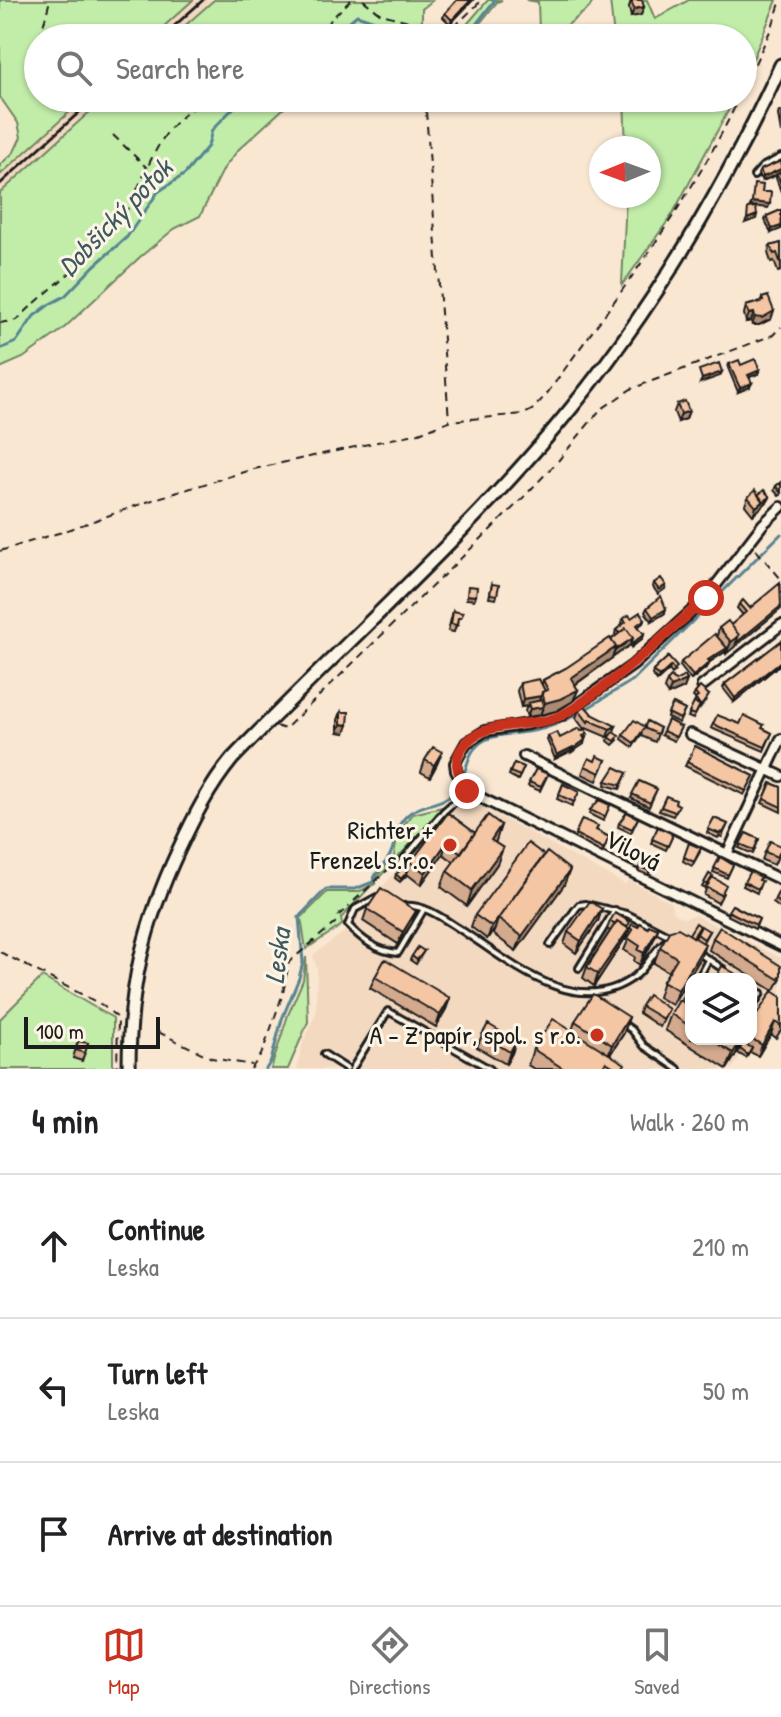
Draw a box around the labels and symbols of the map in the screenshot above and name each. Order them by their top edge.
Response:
north arrow [589,136,661,208]
water label: Dobšický potok [49,148,182,284]
route start [688,580,724,616]
route end [449,773,485,809]
place label: Richter + Frenzel s.r.o. [310,812,434,877]
street label: Vilová [599,821,667,878]
marker: Richter + Frenzel s.r.o. [441,836,459,854]
water label: Leska [255,923,300,986]
scale bar [24,1013,160,1049]
place label: A - Z papír, spol. s r.o. [369,1017,581,1052]
marker: A - Z papír, spol. s r.o. [588,1026,606,1044]

